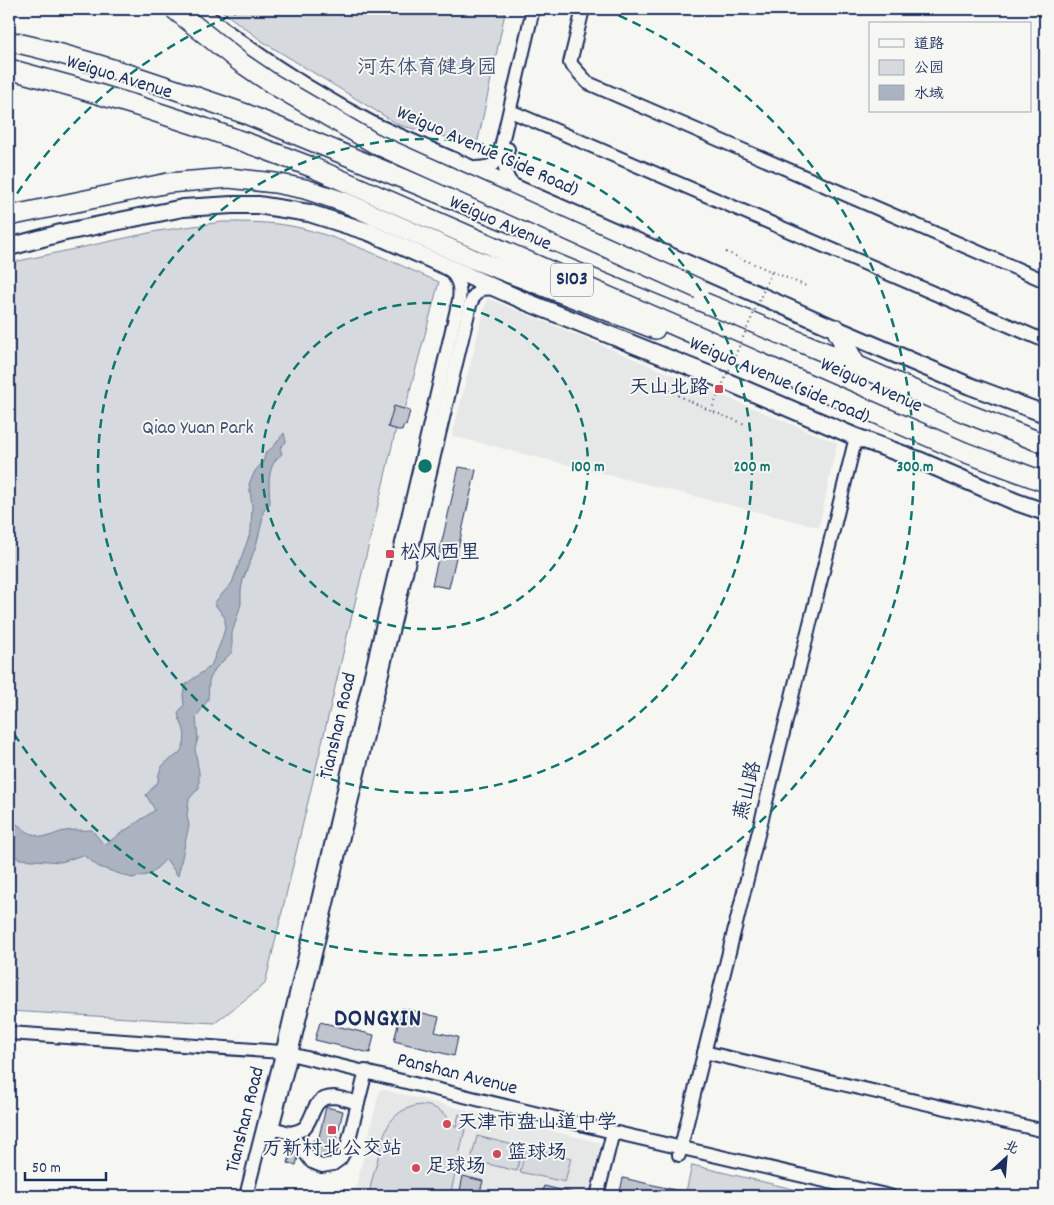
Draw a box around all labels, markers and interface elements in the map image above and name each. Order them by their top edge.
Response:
legend [869,22,1032,112]
text: 道路 [914,34,944,56]
street label: Weiguo Avenue [63,49,176,107]
park label: 河东体育健身园 [357,55,497,83]
text: 公园 [914,58,944,80]
text: 水域 [914,84,944,106]
street label: Weiguo Avenue (Side Road) [391,99,583,205]
street label: Weiguo Avenue [444,189,556,259]
road number: S103 [551,264,593,296]
street label: Weiguo Avenue (side road) [685,332,873,430]
street label: Weiguo Avenue [816,353,926,419]
place label: 天山北路 [629,375,710,403]
marker: 天山北路 [713,383,725,395]
park label: Qiao Yuan Park [142,415,254,443]
centre of rings [416,457,434,475]
text: 100 m [571,457,605,479]
text: 200 m [734,457,770,479]
text: 300 m [897,457,933,479]
place label: 松风西里 [400,540,480,568]
marker: 松风西里 [384,548,396,560]
street label: Tianshan Road [313,670,365,782]
street label: 燕山路 [728,758,770,823]
district label: DONGXIN [334,1002,422,1038]
street label: Panshan Avenue [394,1047,520,1104]
street label: Tianshan Road [219,1064,273,1176]
place label: 天津市盘山道中学 [457,1110,617,1138]
marker: 天津市盘山道中学 [441,1118,453,1130]
marker: 万新村北公交站 [326,1124,338,1136]
north arrow [982,1132,1032,1182]
place label: 万新村北公交站 [262,1136,402,1164]
text: 北 [1000,1136,1021,1160]
place label: 篮球场 [507,1140,567,1168]
marker: 篮球场 [491,1148,503,1160]
scale bar [25,1150,106,1182]
place label: 足球场 [426,1154,486,1182]
text: 50 m [32,1158,61,1180]
marker: 足球场 [410,1162,422,1174]

